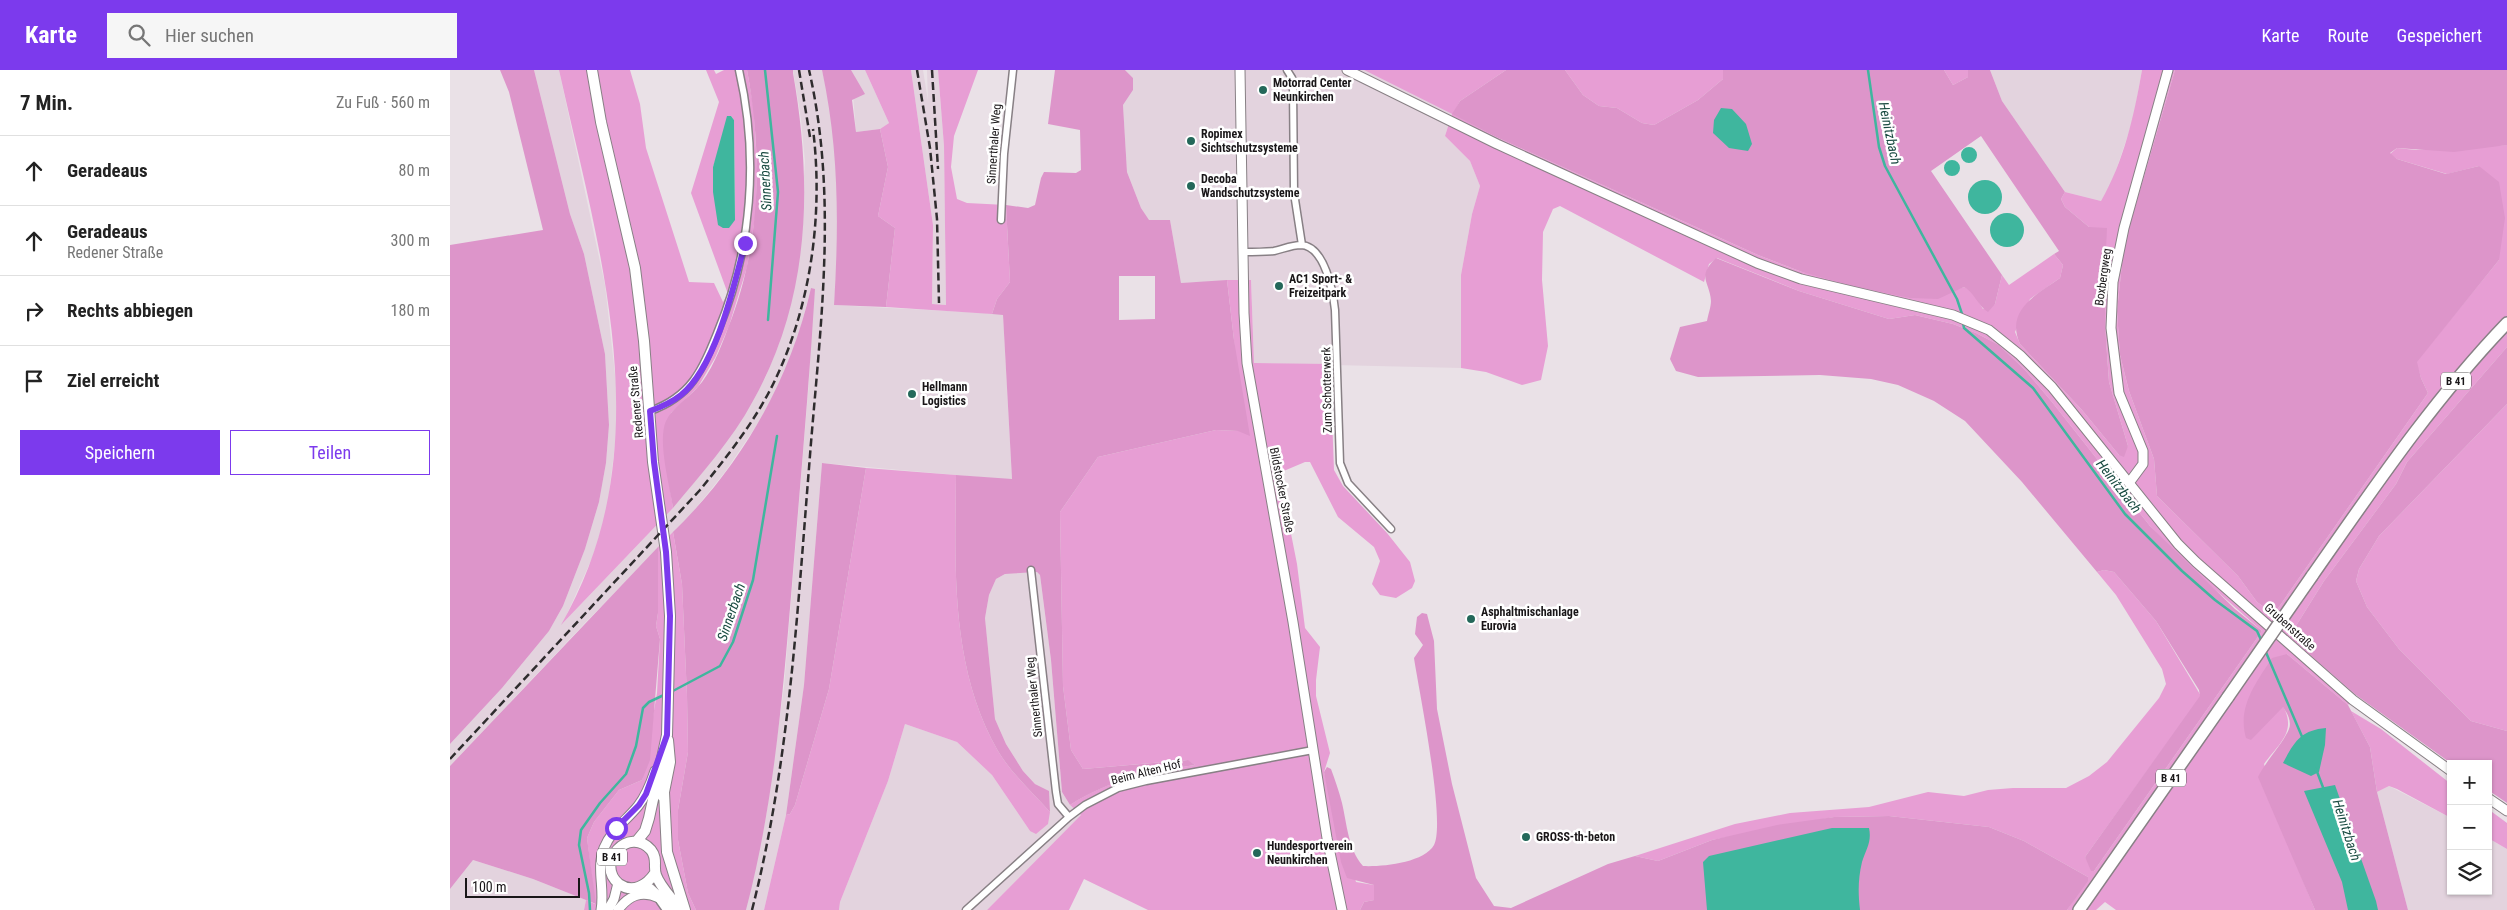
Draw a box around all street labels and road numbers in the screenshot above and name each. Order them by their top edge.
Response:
street label: Sinnerthaler Weg [984,103,1004,185]
street label: Boxbergweg [2092,247,2114,307]
street label: Zum Schotterwerk [1319,346,1335,433]
street label: Redener Straße [626,365,646,439]
road number: B 41 [2441,372,2471,390]
street label: Bildstocker Straße [1267,446,1297,534]
street label: Grubenstraße [2262,600,2319,654]
street label: Sinnerthaler Weg [1023,656,1045,738]
street label: Beim Alten Hof [1110,757,1183,787]
road number: B 41 [2156,770,2186,786]
road number: B 41 [597,849,627,866]

